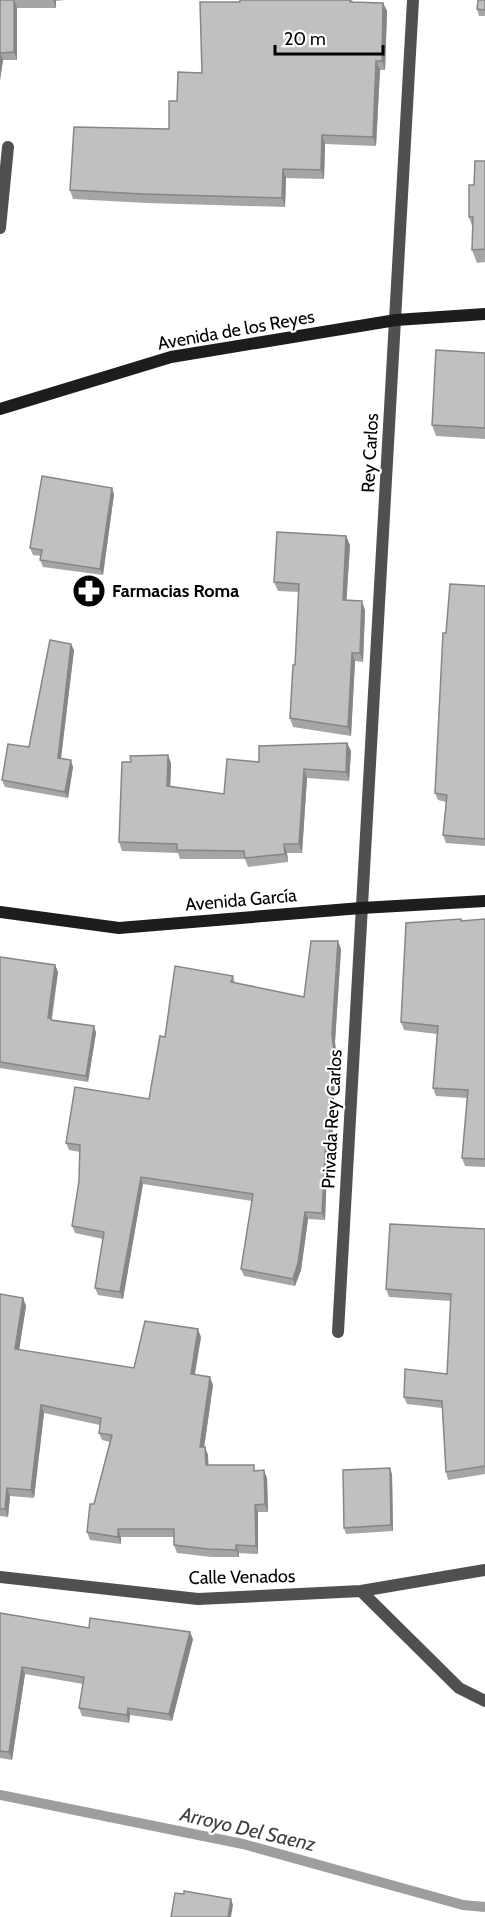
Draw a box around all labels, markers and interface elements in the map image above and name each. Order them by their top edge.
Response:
scale bar [275,18,383,56]
text: 20 m [284,28,326,50]
street label: Avenida de los Reyes [156,305,316,355]
street label: Rey Carlos [357,413,383,493]
pharmacy icon: Farmacias Roma [71,573,107,609]
place label: Farmacias Roma [112,580,239,602]
street label: Avenida García [184,884,298,916]
street label: Privada Rey Carlos [317,1049,347,1189]
street label: Calle Venados [189,1565,295,1589]
water label: Arroyo Del Saenz [177,1802,318,1856]

